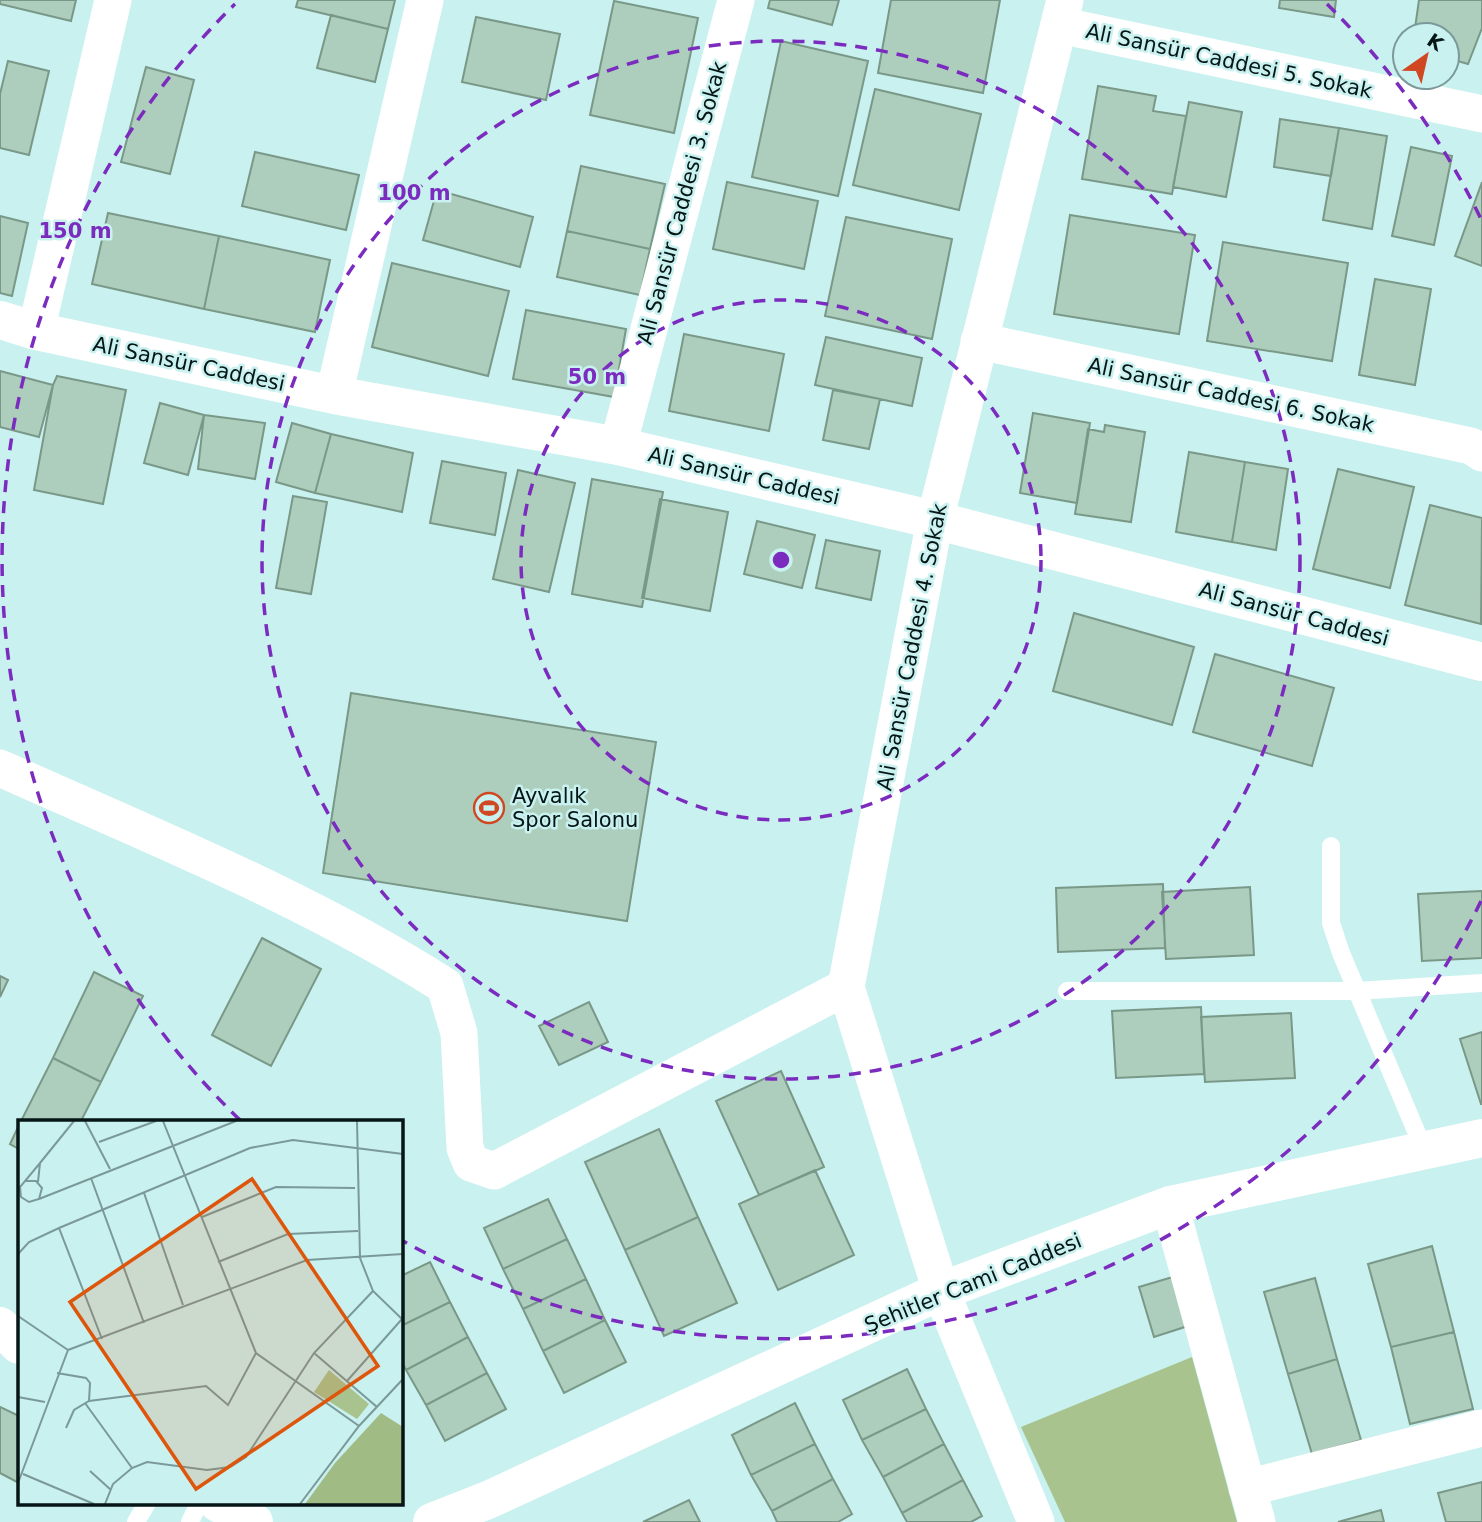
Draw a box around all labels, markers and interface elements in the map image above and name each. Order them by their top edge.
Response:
street label: Ali Sansür Caddesi 5. Sokak [1084,19,1375,103]
north arrow [1391,21,1461,91]
text: K [1423,29,1449,56]
street label: Ali Sansür Caddesi 3. Sokak [633,58,732,347]
text: 100 m [377,181,451,205]
text: 150 m [38,219,112,243]
street label: Ali Sansür Caddesi [91,332,287,396]
street label: Ali Sansür Caddesi 6. Sokak [1086,353,1377,437]
text: 50 m [568,365,626,389]
street label: Ali Sansür Caddesi [646,442,842,510]
street label: Ali Sansür Caddesi 4. Sokak [872,501,952,793]
centre of rings [769,548,793,572]
street label: Ali Sansür Caddesi [1196,577,1392,651]
place label: Ayvalık Spor Salonu [512,784,638,832]
sports icon: Ayvalık Spor Salonu [472,791,506,825]
inset map [18,1120,402,1504]
street label: Şehitler Cami Caddesi [861,1228,1085,1338]

